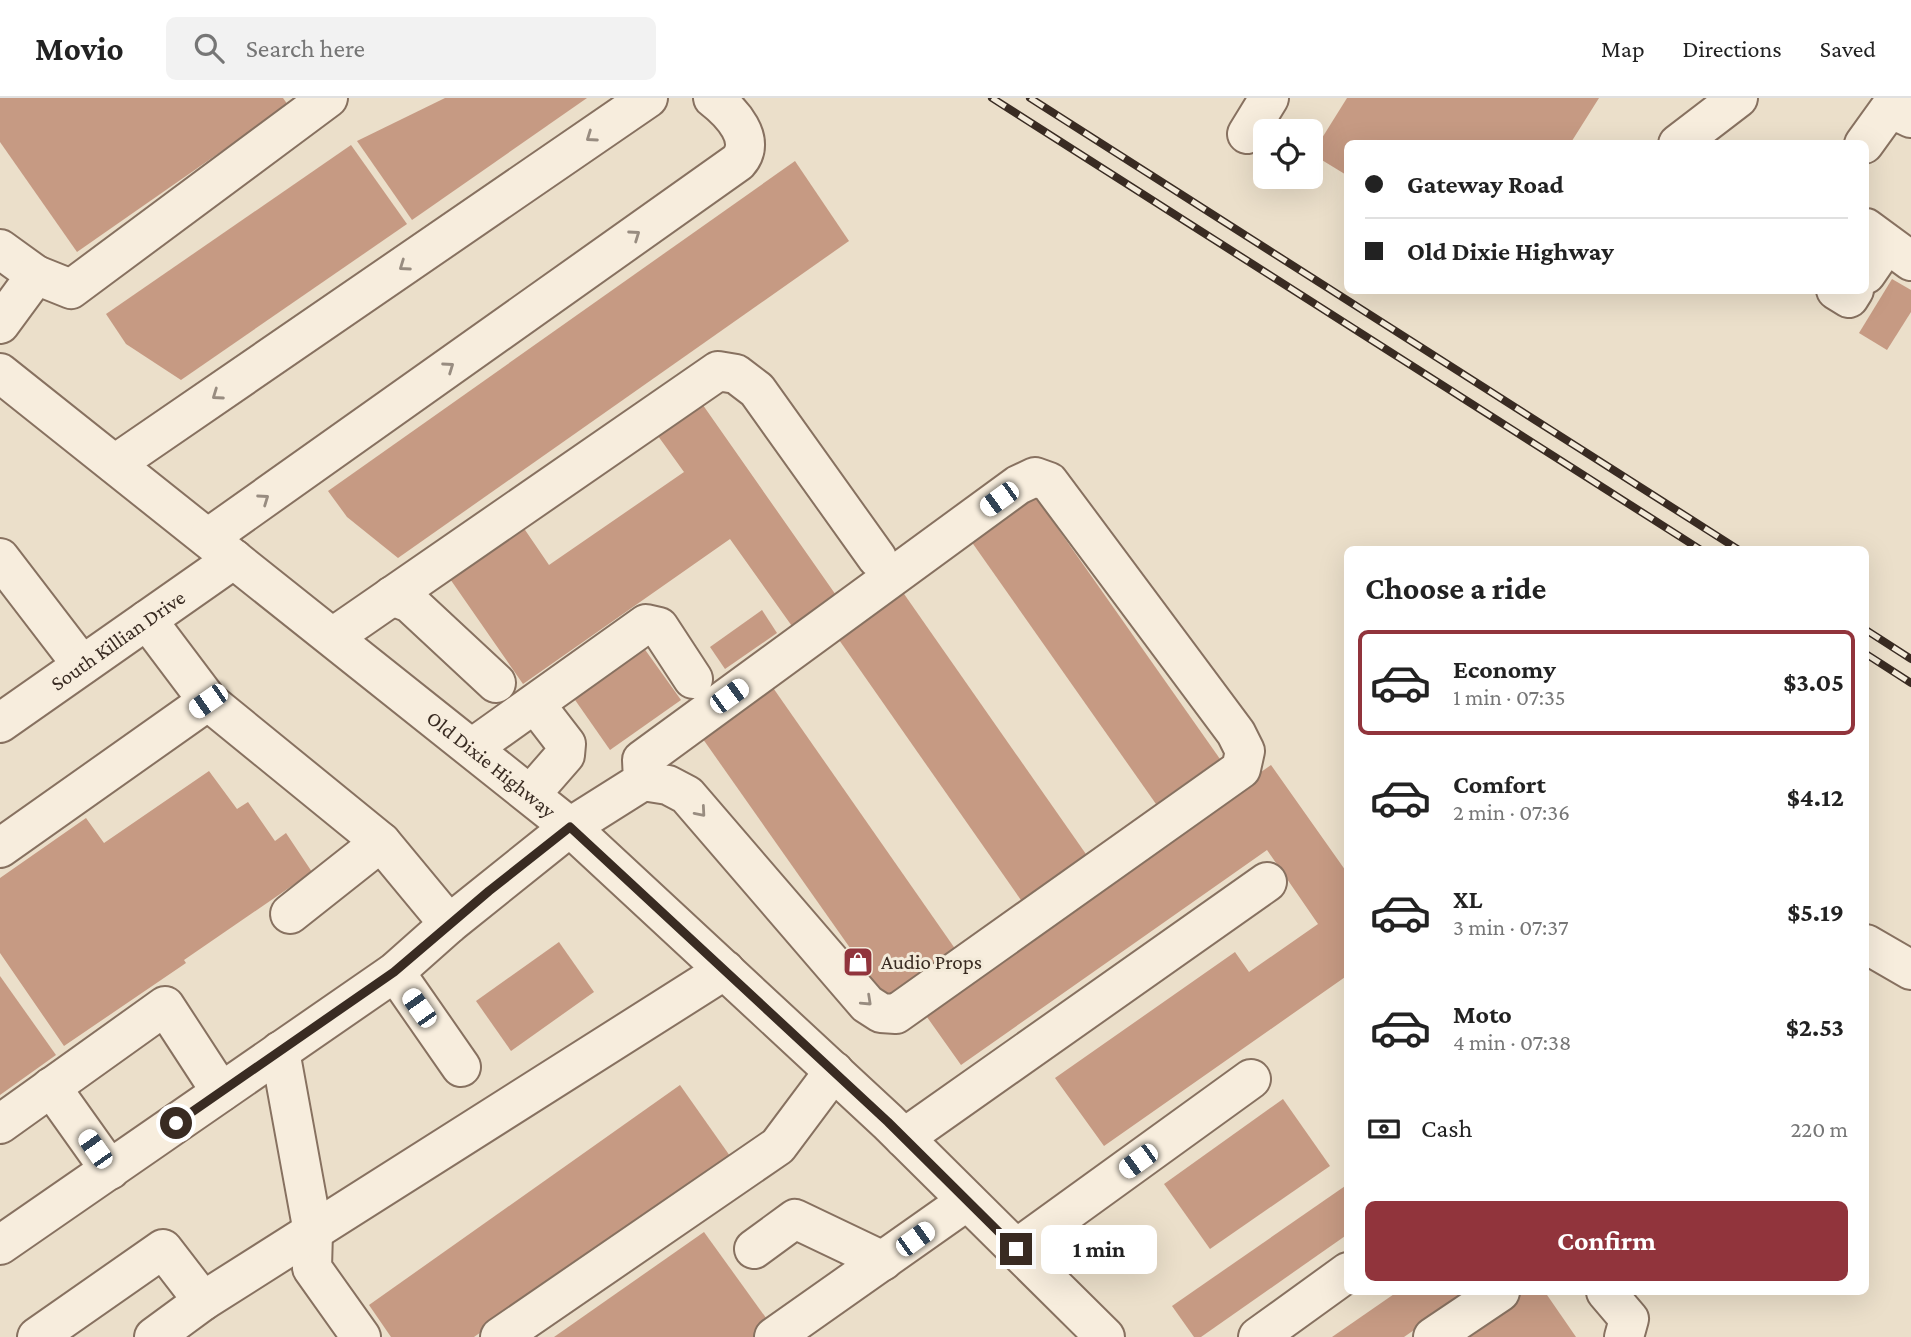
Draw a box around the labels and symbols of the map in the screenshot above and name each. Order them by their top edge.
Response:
one-way arrow [586,129,599,142]
one-way arrow [627,231,640,243]
one-way arrow [399,258,412,270]
one-way arrow [441,363,454,375]
one-way arrow [212,387,225,399]
car [976,478,1023,520]
one-way arrow [256,495,269,507]
street label: South Killian Drive [46,585,190,696]
car [706,675,753,717]
car [185,680,232,722]
street label: Old Dixie Highway [422,706,561,823]
one-way arrow [693,803,705,816]
shop icon: Audio Props [841,945,875,979]
place label: Audio Props [881,950,982,974]
car [399,985,440,1031]
one-way arrow [859,993,872,1006]
route start [160,1107,192,1139]
car [75,1126,116,1172]
car [1115,1140,1162,1182]
car [892,1218,939,1260]
callout: 1 min [1040,1224,1156,1274]
route end [1000,1233,1032,1265]

